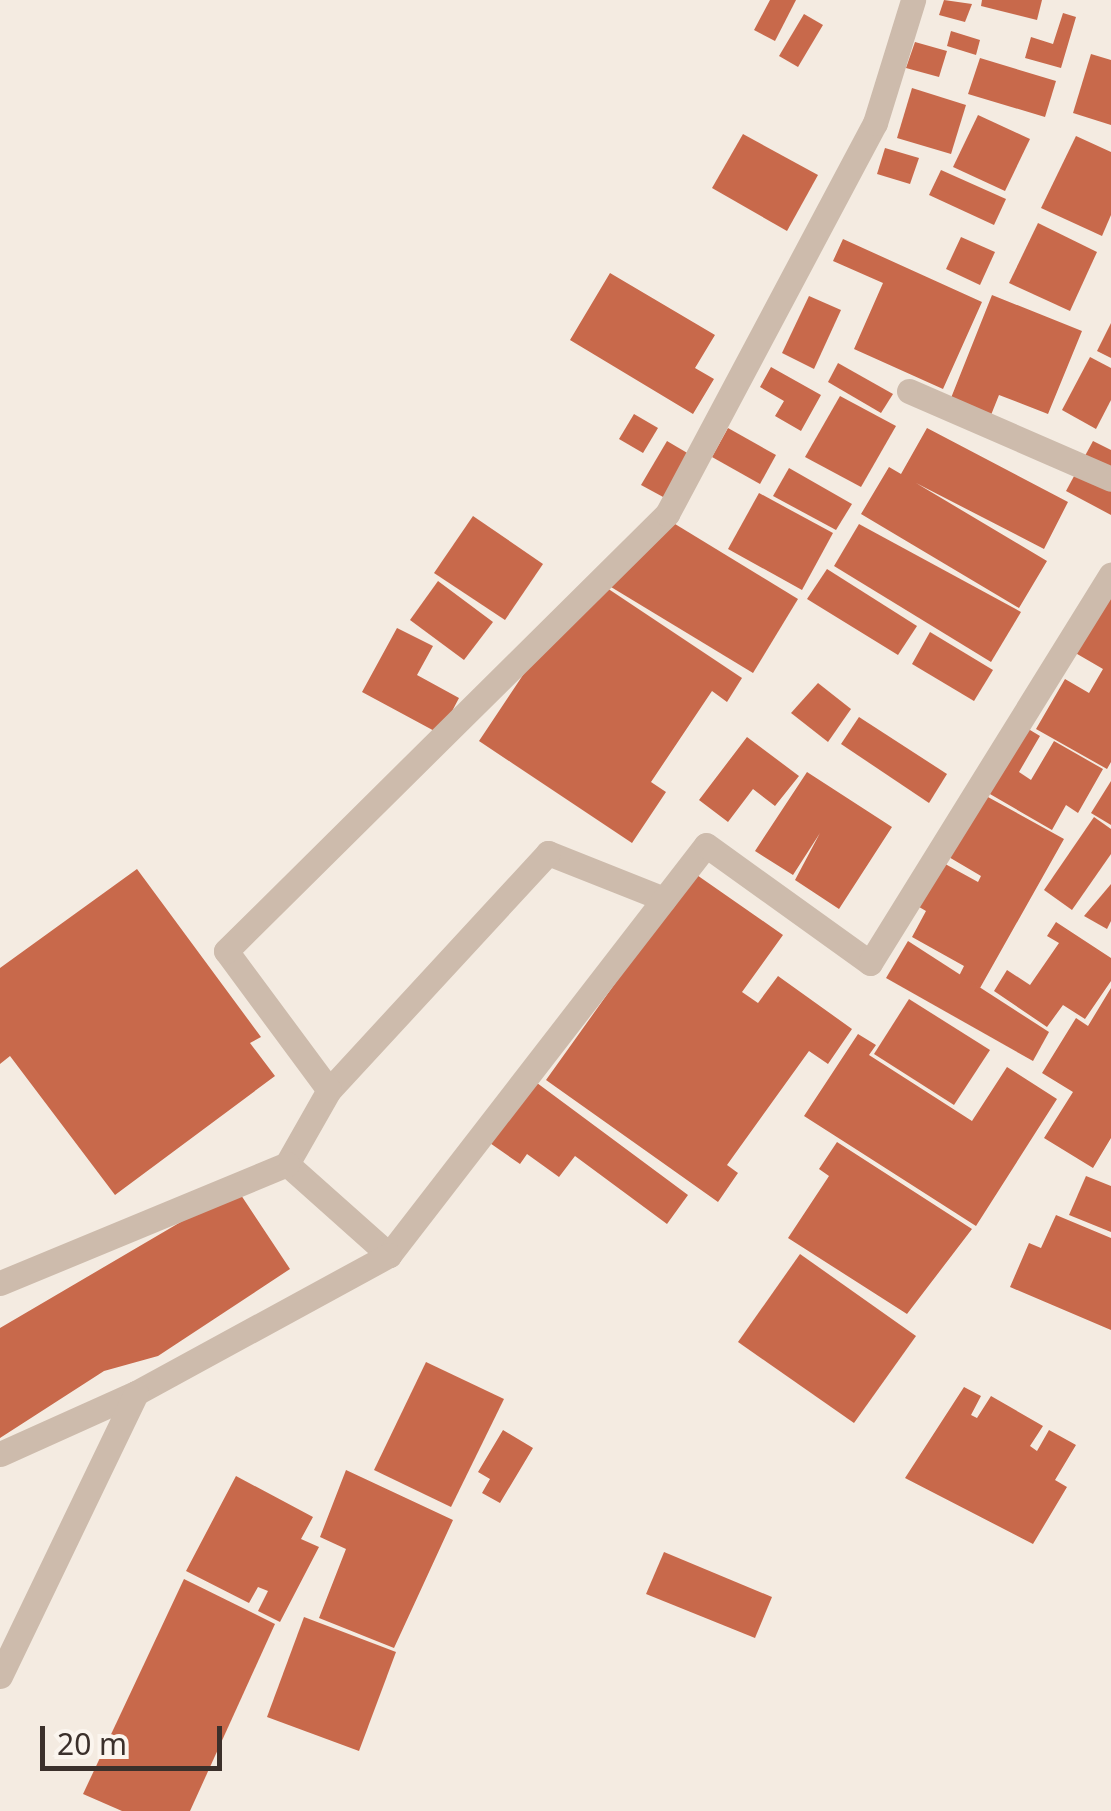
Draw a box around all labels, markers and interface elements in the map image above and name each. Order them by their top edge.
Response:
scale bar [45,1706,228,1768]
text: 20 m [57,1723,127,1764]

